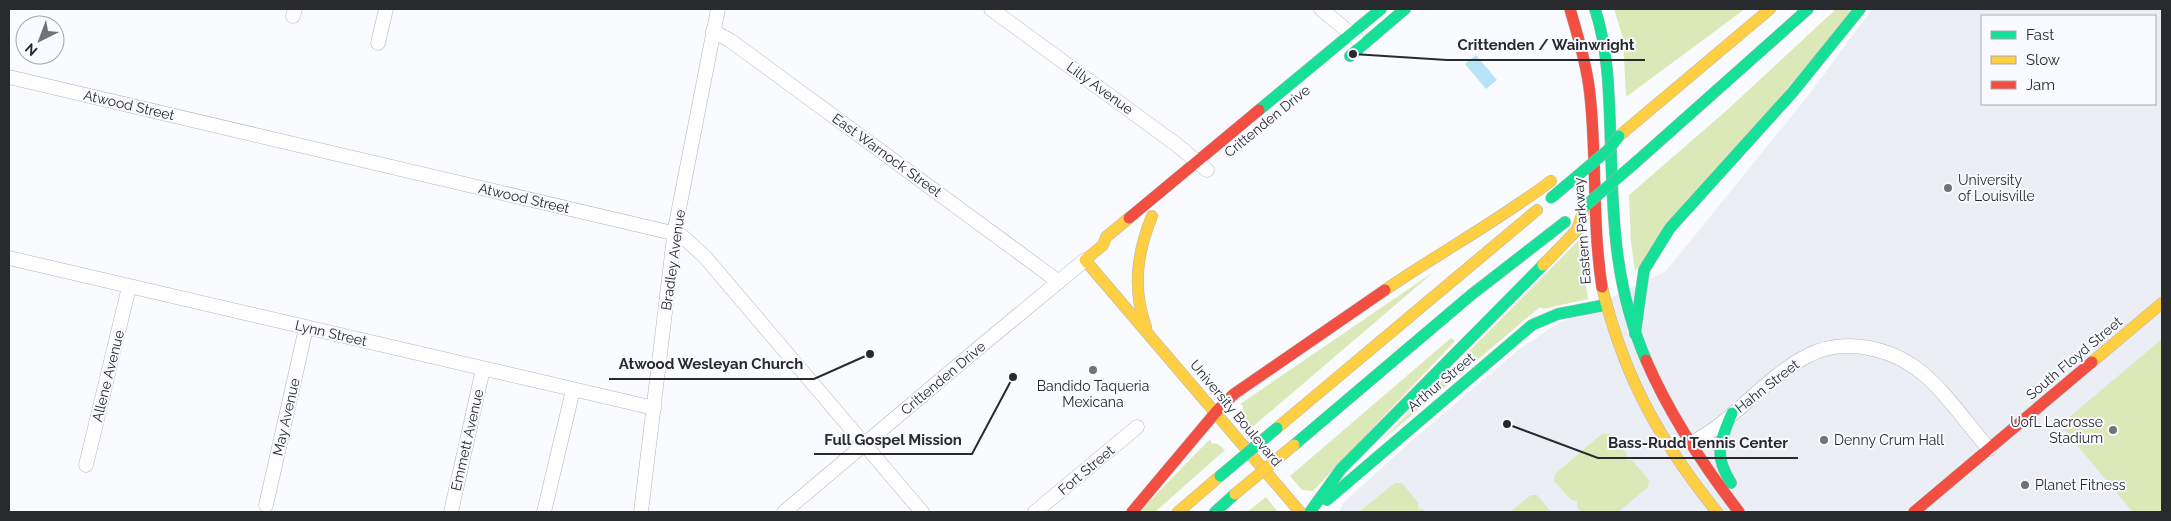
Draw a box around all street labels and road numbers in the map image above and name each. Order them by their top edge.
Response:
street label: Lilly Avenue [1064,59,1136,117]
street label: Crittenden Drive [1221,82,1313,160]
street label: Atwood Street [82,87,176,123]
street label: East Warnock Street [829,110,945,200]
street label: Eastern Parkway [1570,177,1594,285]
street label: Atwood Street [477,180,571,216]
street label: Bradley Avenue [658,208,688,312]
street label: South Floyd Street [2023,313,2125,403]
street label: Lynn Street [293,317,369,349]
street label: Allene Avenue [89,328,127,424]
street label: Crittenden Drive [898,338,988,418]
street label: Arthur Street [1404,349,1478,415]
street label: Hahn Street [1732,356,1802,416]
street label: University Boulevard [1187,357,1285,469]
street label: May Avenue [269,377,303,457]
street label: Emmett Avenue [448,388,486,492]
street label: Fort Street [1055,442,1117,498]

